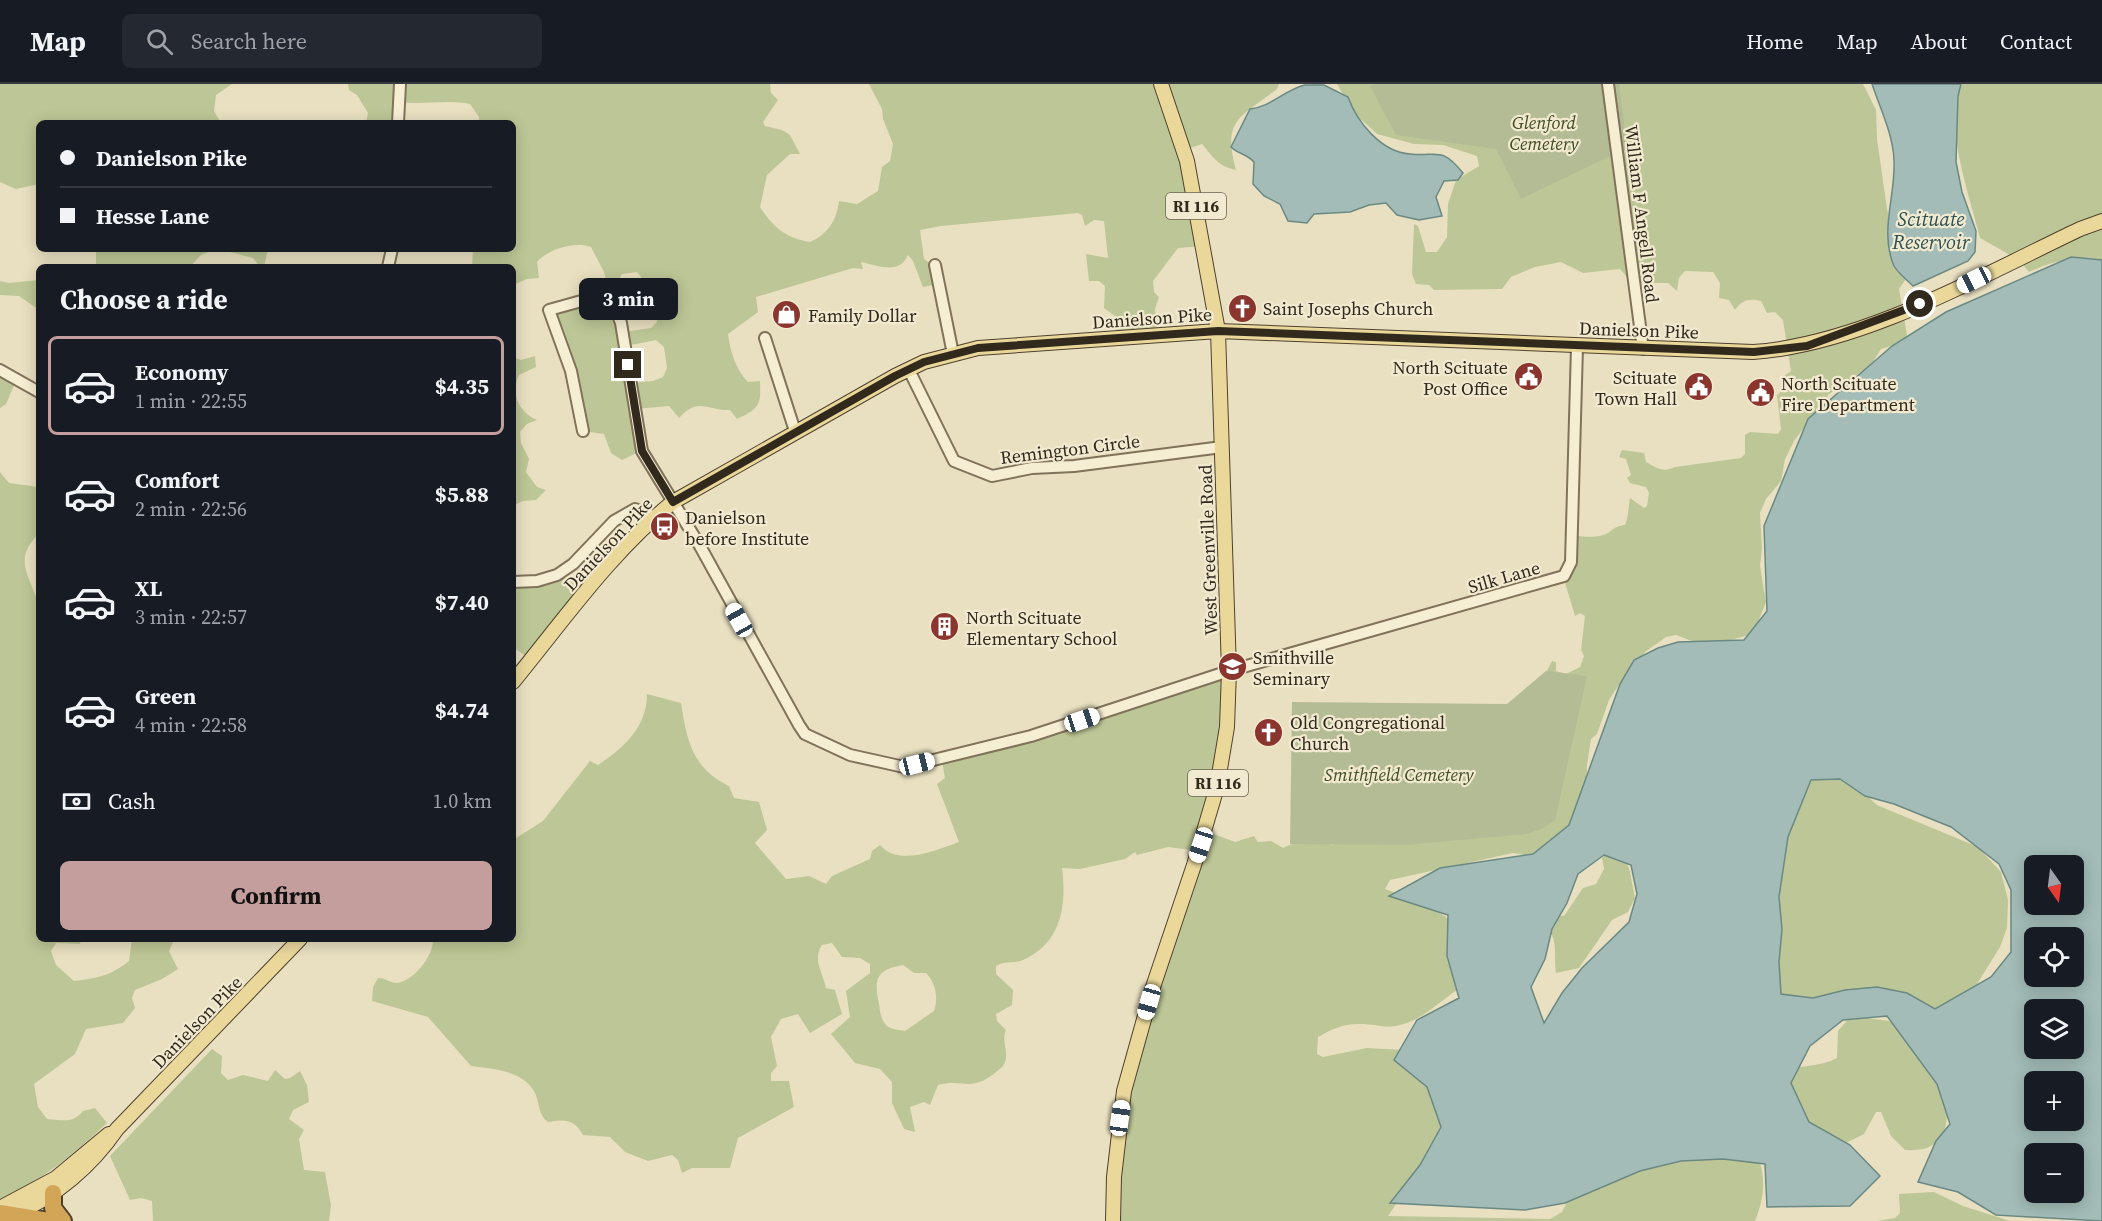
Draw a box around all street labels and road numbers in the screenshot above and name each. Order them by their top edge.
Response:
street label: William F Angell Road [1619,124,1665,304]
road number: RI 116 [1166,193,1226,219]
street label: Danielson Pike [1091,301,1213,335]
street label: Danielson Pike [1579,315,1699,345]
street label: Remington Circle [999,428,1141,470]
street label: West Greenville Road [1193,464,1223,636]
street label: Danielson Pike [558,492,658,596]
street label: Silk Lane [1465,555,1543,599]
road number: RI 116 [1188,770,1248,796]
street label: Danielson Pike [146,970,248,1074]

